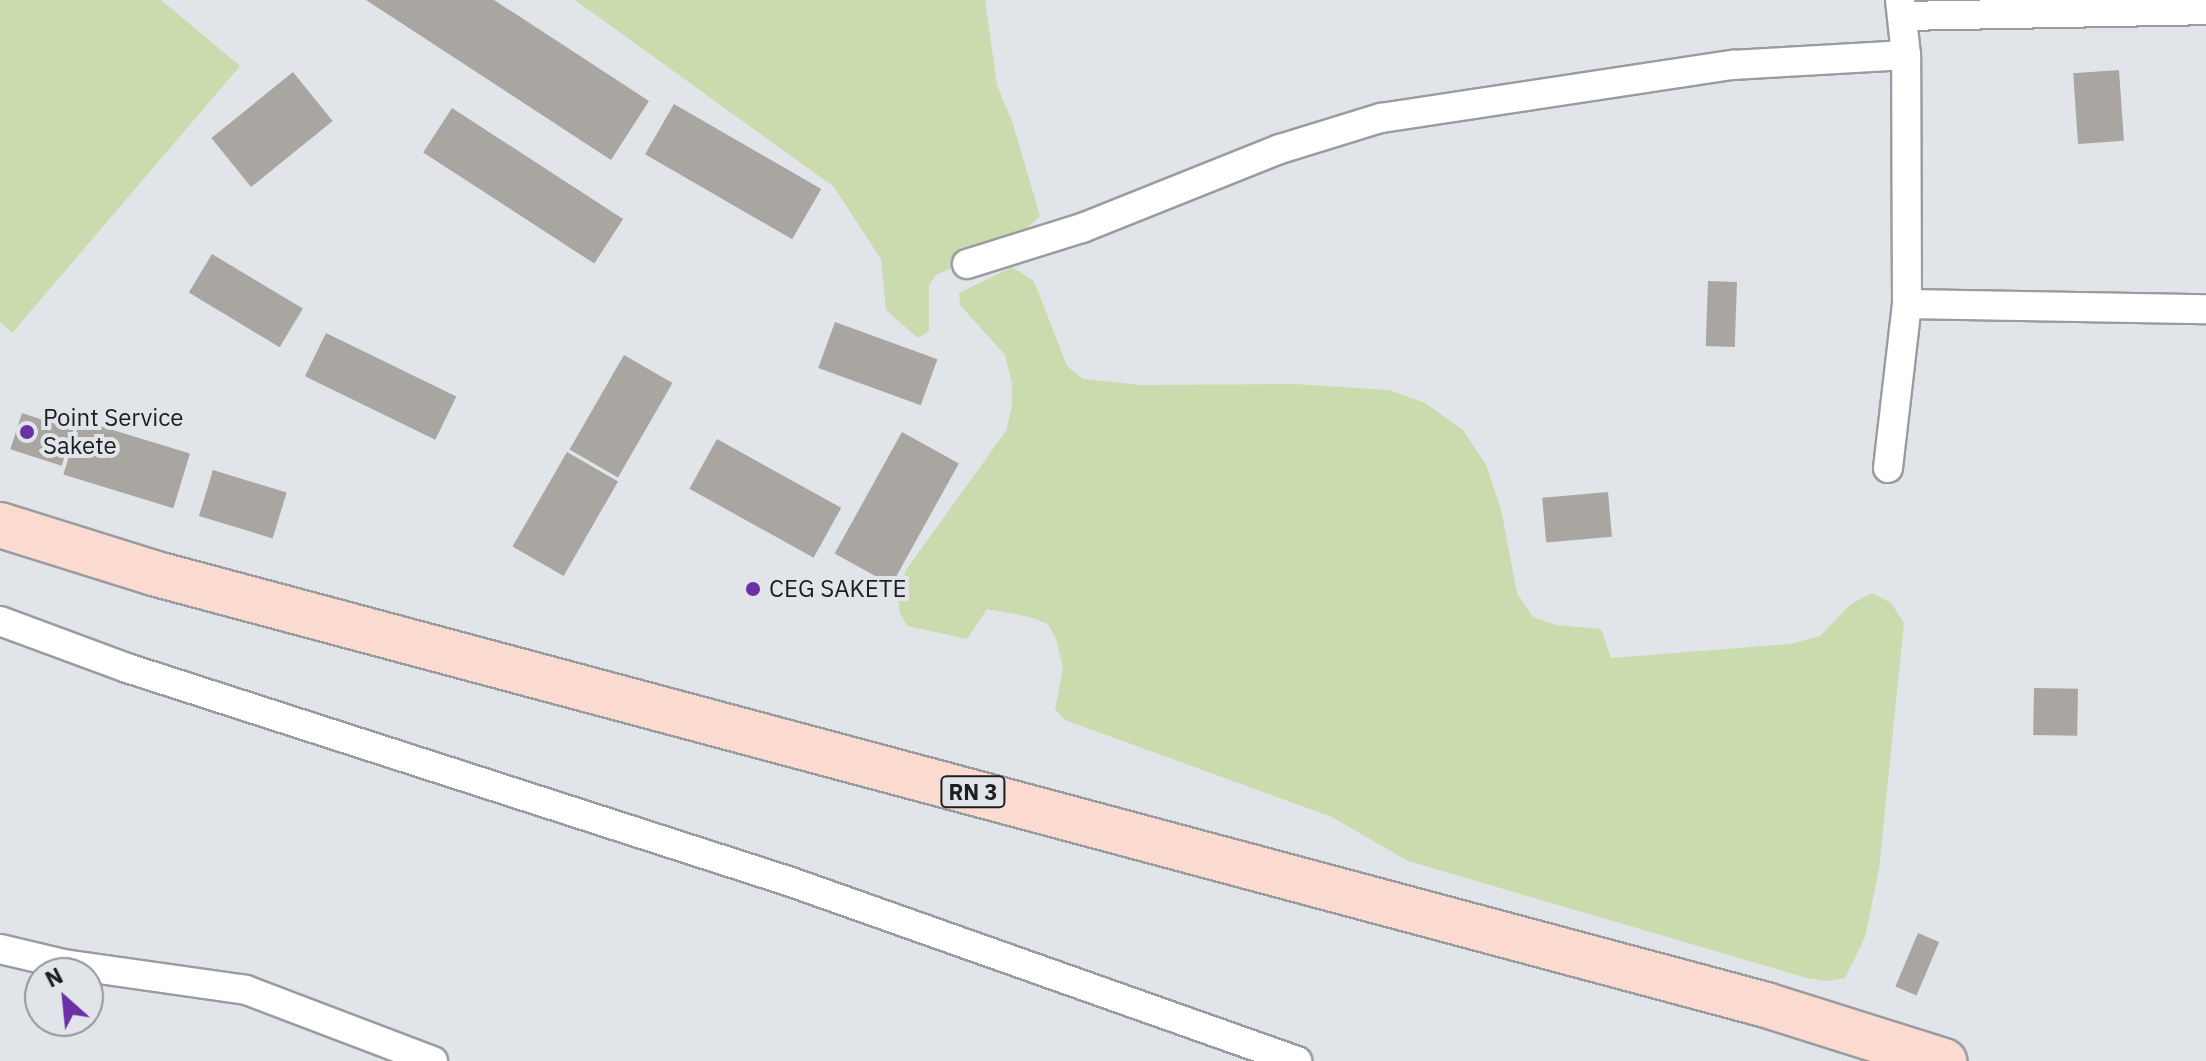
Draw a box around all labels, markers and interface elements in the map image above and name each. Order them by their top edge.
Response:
place label: Point Service Sakete [43,404,183,460]
marker: Point Service Sakete [18,423,36,441]
place label: CEG SAKETE [769,575,906,603]
marker: CEG SAKETE [744,580,762,598]
road number: RN 3 [939,774,1007,810]
north arrow [24,957,104,1037]
text: N [40,960,67,993]

